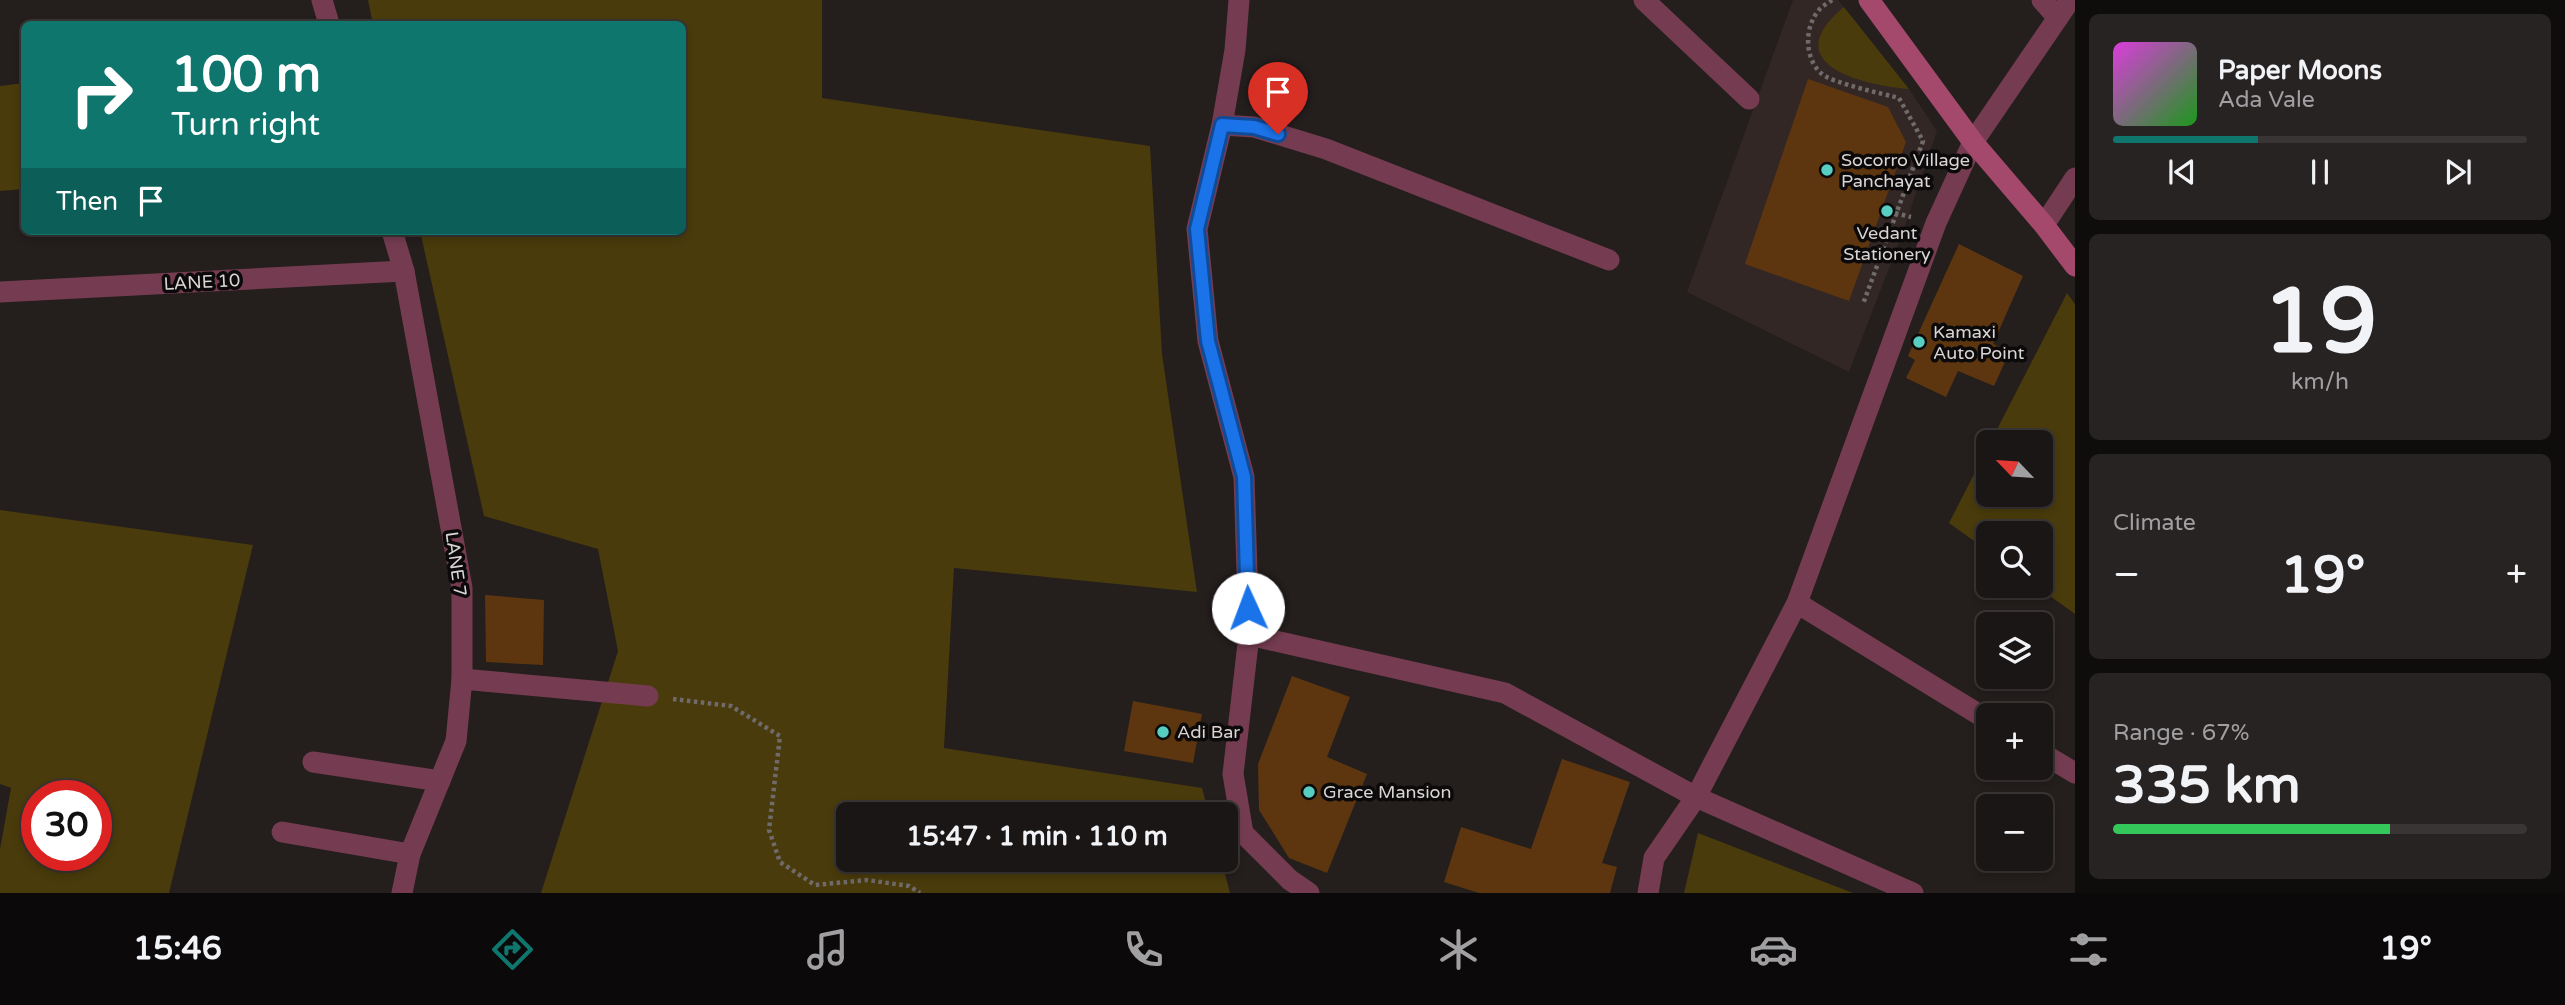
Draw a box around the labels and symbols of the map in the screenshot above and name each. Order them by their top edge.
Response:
pin [1248,62,1308,134]
place label: Socorro Village Panchayat [1841,149,1970,192]
marker: Socorro Village Panchayat [1819,162,1835,178]
marker: Vedant Stationery [1879,203,1895,219]
place label: Vedant Stationery [1843,222,1931,265]
street label: LANE 10 [163,269,241,295]
place label: Kamaxi Auto Point [1933,321,2025,364]
marker: Kamaxi Auto Point [1911,334,1927,350]
north arrow [1976,430,2053,508]
street label: LANE 7 [441,530,471,598]
position arrow [1211,571,1285,645]
place label: Adi Bar [1177,721,1240,743]
marker: Adi Bar [1155,724,1171,740]
speed limit sign: 30 [21,780,112,871]
place label: Grace Mansion [1323,781,1452,803]
marker: Grace Mansion [1301,784,1317,800]

